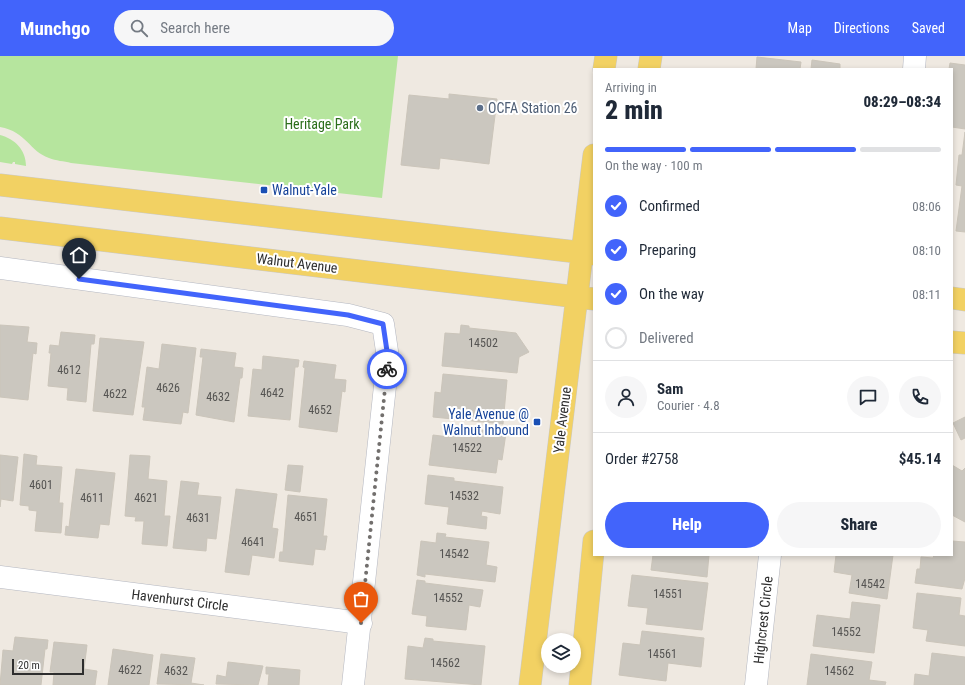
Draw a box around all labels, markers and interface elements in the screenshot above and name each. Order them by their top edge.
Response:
search box [114,10,394,46]
text: Munchgo [20,17,90,40]
icon: search [128,17,150,39]
text: Search here [160,19,230,37]
text: Map [788,20,812,36]
text: Directions [834,20,890,36]
text: Saved [912,20,945,36]
text: Arriving in [605,80,657,95]
text: 08:29–08:34 [863,93,941,111]
text: 2 min [605,95,663,125]
place label: OCFA Station 26 [488,100,578,116]
marker: OCFA Station 26 [475,103,485,113]
park label: Heritage Park [284,116,360,132]
text: On the way · 100 m [605,158,702,173]
place label: Walnut-Yale [272,182,337,198]
marker: Walnut-Yale [259,185,269,195]
icon: check [605,195,627,217]
text: Confirmed [639,197,700,215]
text: 08:06 [912,199,941,214]
pin [62,238,96,279]
icon: check [605,239,627,261]
text: Preparing [639,241,696,259]
text: 08:10 [912,243,941,258]
icon: home [68,244,90,266]
street label: Walnut Avenue [256,250,339,276]
icon: check [605,283,627,305]
text: On the way [639,285,704,303]
text: 08:11 [912,287,941,302]
text: Delivered [639,329,694,347]
house number: 14502 [468,336,498,350]
courier [367,349,407,389]
icon: bike [376,358,398,380]
house number: 4612 [57,363,81,377]
button: person [605,376,647,418]
button: chat [847,376,889,418]
button: phone [899,376,941,418]
text: Sam [657,380,683,398]
house number: 4626 [156,381,180,395]
street label: Yale Avenue [550,385,574,454]
house number: 4642 [260,386,284,400]
house number: 4622 [103,387,127,401]
house number: 4632 [206,390,230,404]
text: Courier · 4.8 [657,398,720,413]
house number: 4652 [308,403,332,417]
place label: Yale Avenue @ Walnut Inbound [443,406,529,438]
marker: Yale Avenue @ Walnut Inbound [532,417,542,427]
house number: 14522 [452,441,482,455]
text: Order #2758 [605,450,679,468]
text: $45.14 [899,450,941,468]
house number: 4601 [29,478,53,492]
house number: 14532 [449,489,479,503]
house number: 4611 [80,491,104,505]
house number: 4621 [134,491,158,505]
button: Help [605,502,769,548]
button: Share [777,502,941,548]
house number: 4651 [294,510,318,524]
house number: 4631 [186,511,210,525]
house number: 4641 [241,535,265,549]
house number: 14542 [439,547,469,561]
street label: Highcrest Circle [750,575,776,665]
house number: 14542 [855,577,885,591]
pin [344,582,378,623]
street label: Havenhurst Circle [131,586,230,614]
house number: 14551 [653,587,683,601]
icon: bag [350,588,372,610]
house number: 14552 [433,591,463,605]
house number: 14552 [831,625,861,639]
map controls [541,633,581,673]
button: layers [541,633,581,673]
house number: 14561 [647,647,677,661]
house number: 14562 [430,656,460,670]
scale bar [12,657,84,676]
text: 20 m [18,659,40,672]
house number: 4622 [118,663,142,677]
house number: 4632 [164,664,188,678]
house number: 14562 [824,664,854,678]

